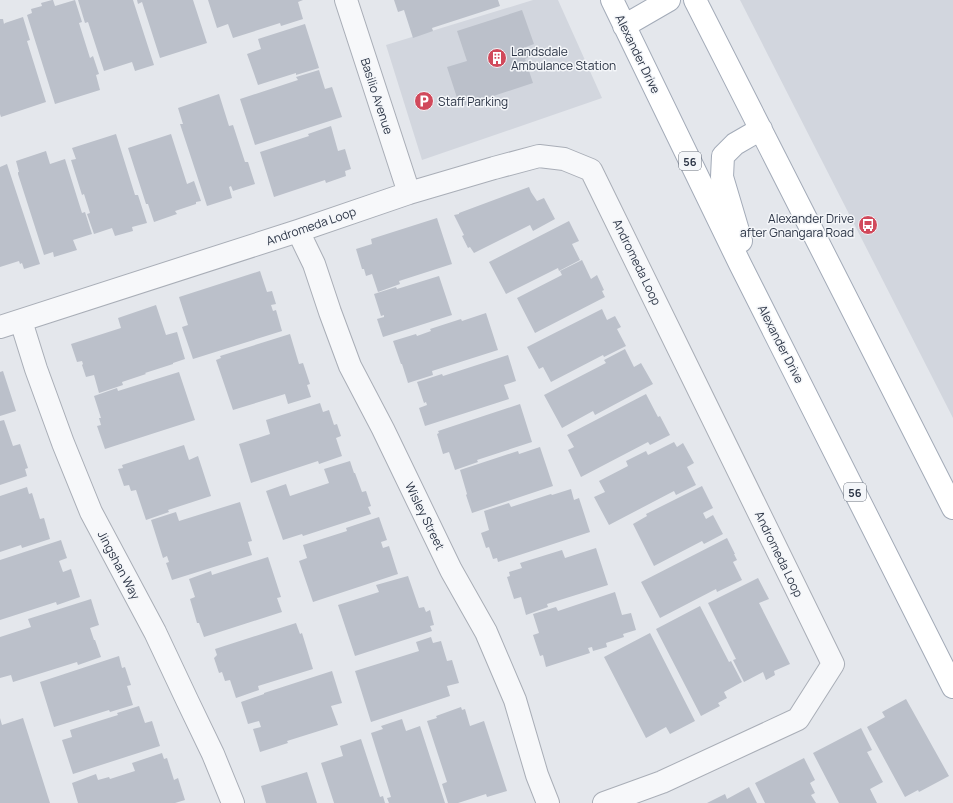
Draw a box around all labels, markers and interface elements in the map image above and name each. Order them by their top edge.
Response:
street label: Alexander Drive [612,12,664,96]
place label: Landsdale Ambulance Station [511,43,616,74]
building icon: Landsdale Ambulance Station [486,47,508,69]
street label: Basilio Avenue [357,56,397,136]
parking icon: Staff Parking [413,90,435,112]
place label: Staff Parking [438,93,508,110]
road number: 56 [679,152,701,170]
street label: Andromeda Loop [264,203,358,249]
place label: Alexander Drive after Gnangara Road [740,210,854,241]
bus stop icon: Alexander Drive after Gnangara Road [857,214,879,236]
street label: Andromeda Loop [609,216,665,308]
street label: Alexander Drive [754,302,808,386]
street label: Wisley Street [401,479,449,553]
road number: 56 [844,483,866,501]
street label: Andromeda Loop [751,508,807,600]
street label: Jingshan Way [94,528,145,603]

